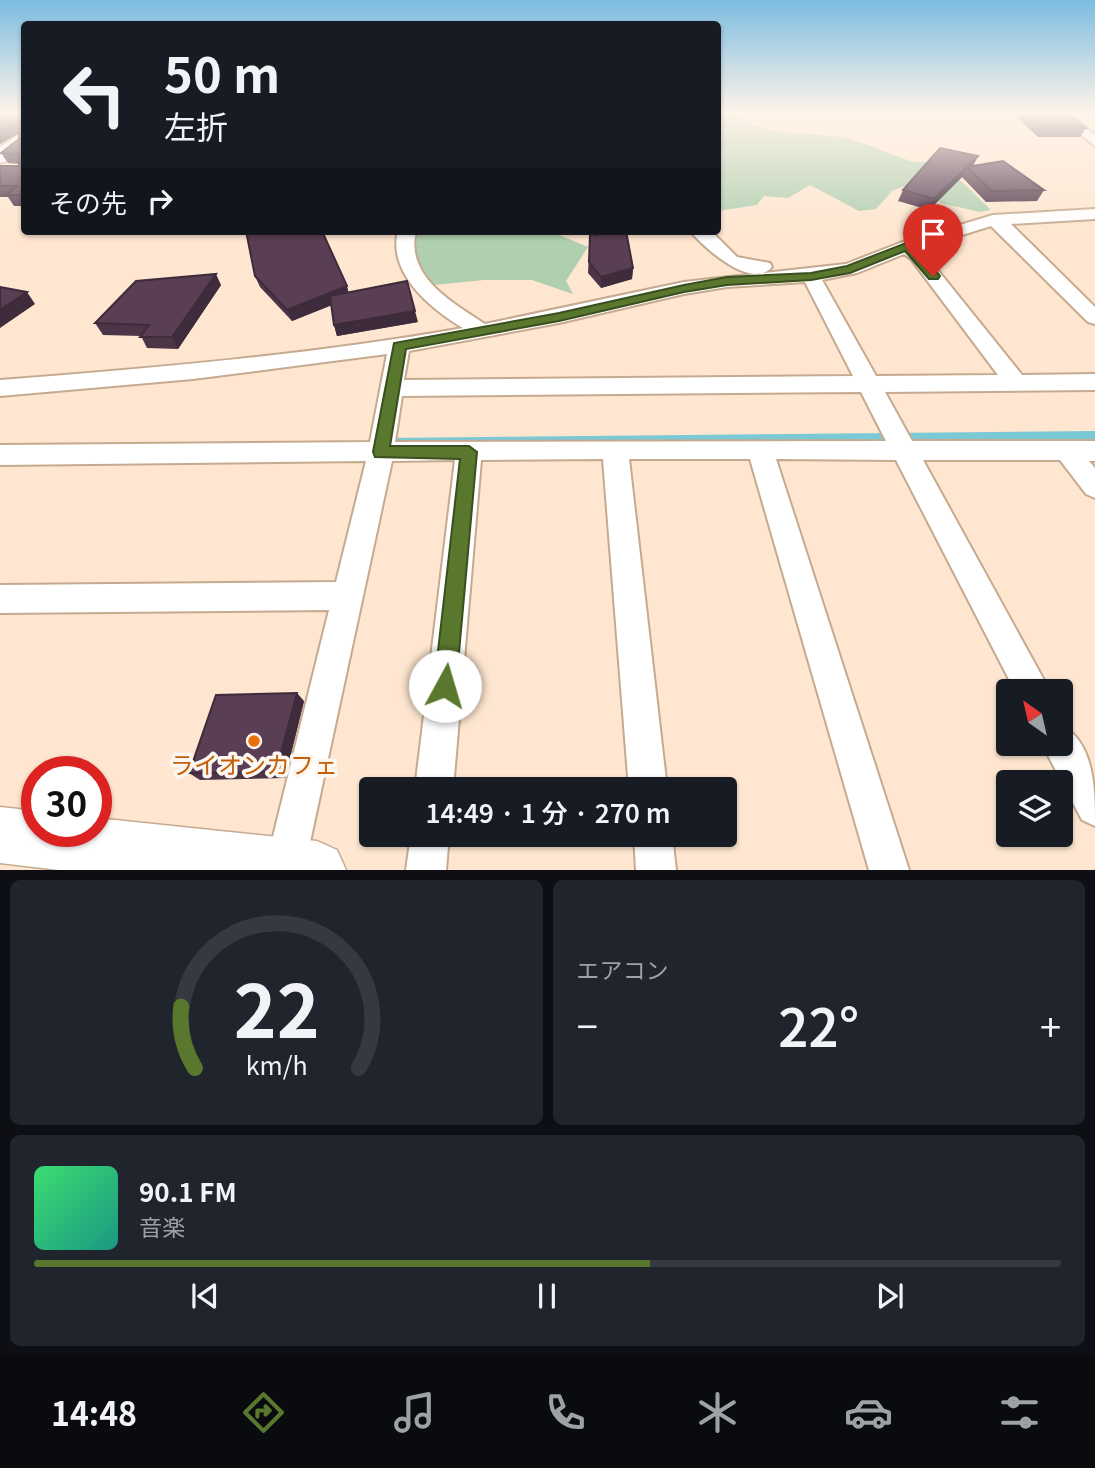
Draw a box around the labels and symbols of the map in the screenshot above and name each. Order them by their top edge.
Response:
pin [903,204,963,276]
position arrow [408,649,482,723]
north arrow [996,679,1073,756]
marker: ライオンカフェ [246,733,262,749]
place label: ライオンカフェ [170,746,338,781]
speed limit sign: 30 [21,756,112,847]

